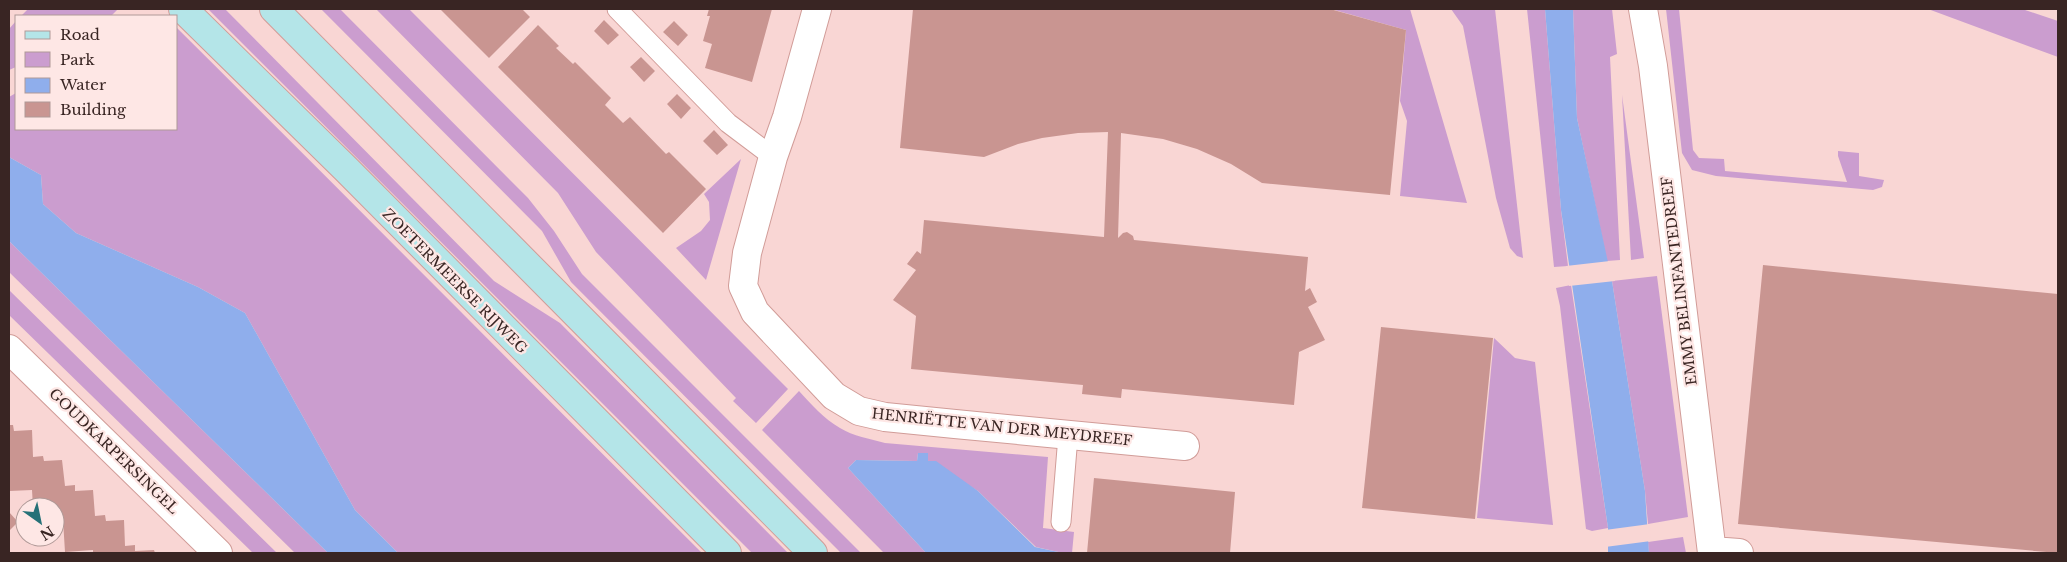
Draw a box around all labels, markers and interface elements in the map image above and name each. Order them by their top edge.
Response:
legend [15,15,178,130]
text: Road [60,25,100,44]
text: Park [60,50,96,69]
text: Water [59,75,107,94]
text: Building [60,100,127,119]
street label: EMMY BELINFANTEDREEF [1657,175,1701,386]
street label: ZOETERMEERSE RIJWEG [379,205,531,357]
street label: GOUDKARPERSINGEL [46,384,182,518]
street label: HENRIËTTE VAN DER MEYDREEF [871,404,1134,450]
north arrow [15,497,65,547]
text: N [37,522,58,544]

